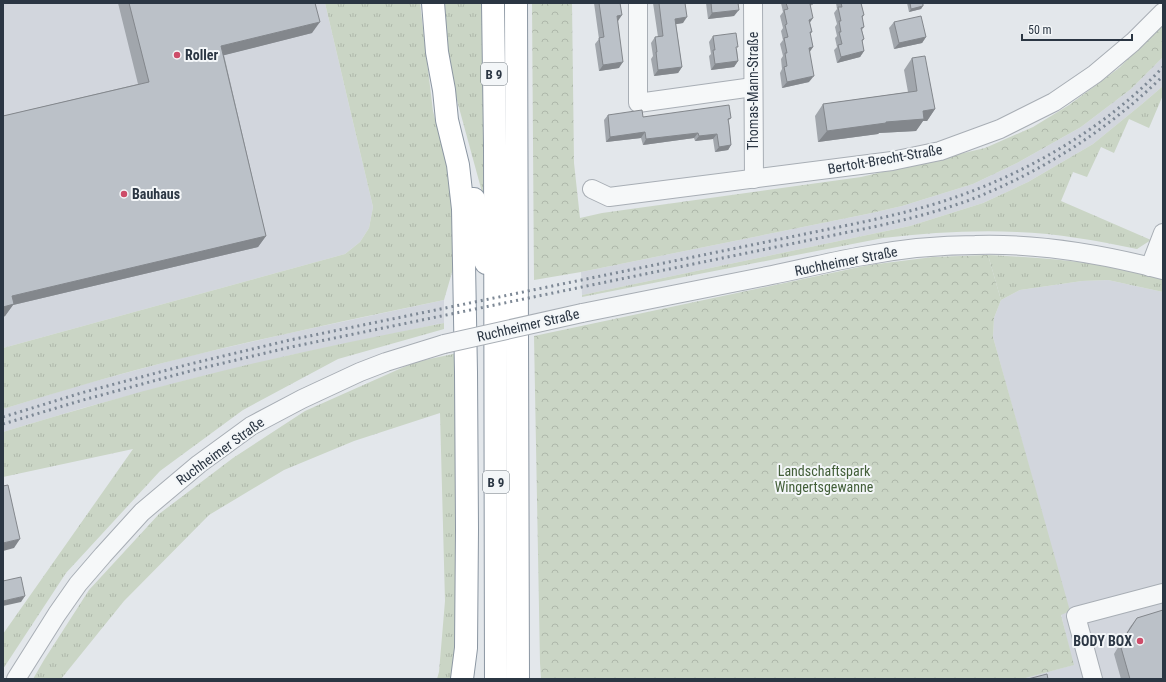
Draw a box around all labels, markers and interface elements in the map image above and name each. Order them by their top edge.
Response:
scale bar [1022,16,1132,42]
text: 50 m [1028,23,1052,37]
street label: Thomas-Mann-Straße [745,31,761,150]
place label: Roller [185,47,218,63]
marker: Roller [172,50,182,60]
road number: B 9 [481,63,507,85]
street label: Bertolt-Brecht-Straße [827,141,944,177]
place label: Bauhaus [132,186,180,202]
marker: Bauhaus [119,189,129,199]
street label: Ruchheimer Straße [793,243,899,279]
street label: Ruchheimer Straße [475,305,581,345]
street label: Ruchheimer Straße [173,414,267,488]
park label: Landschaftspark Wingertsgewanne [775,463,874,495]
road number: B 9 [483,471,509,493]
place label: BODY BOX [1073,633,1132,649]
marker: BODY BOX [1135,636,1145,646]

